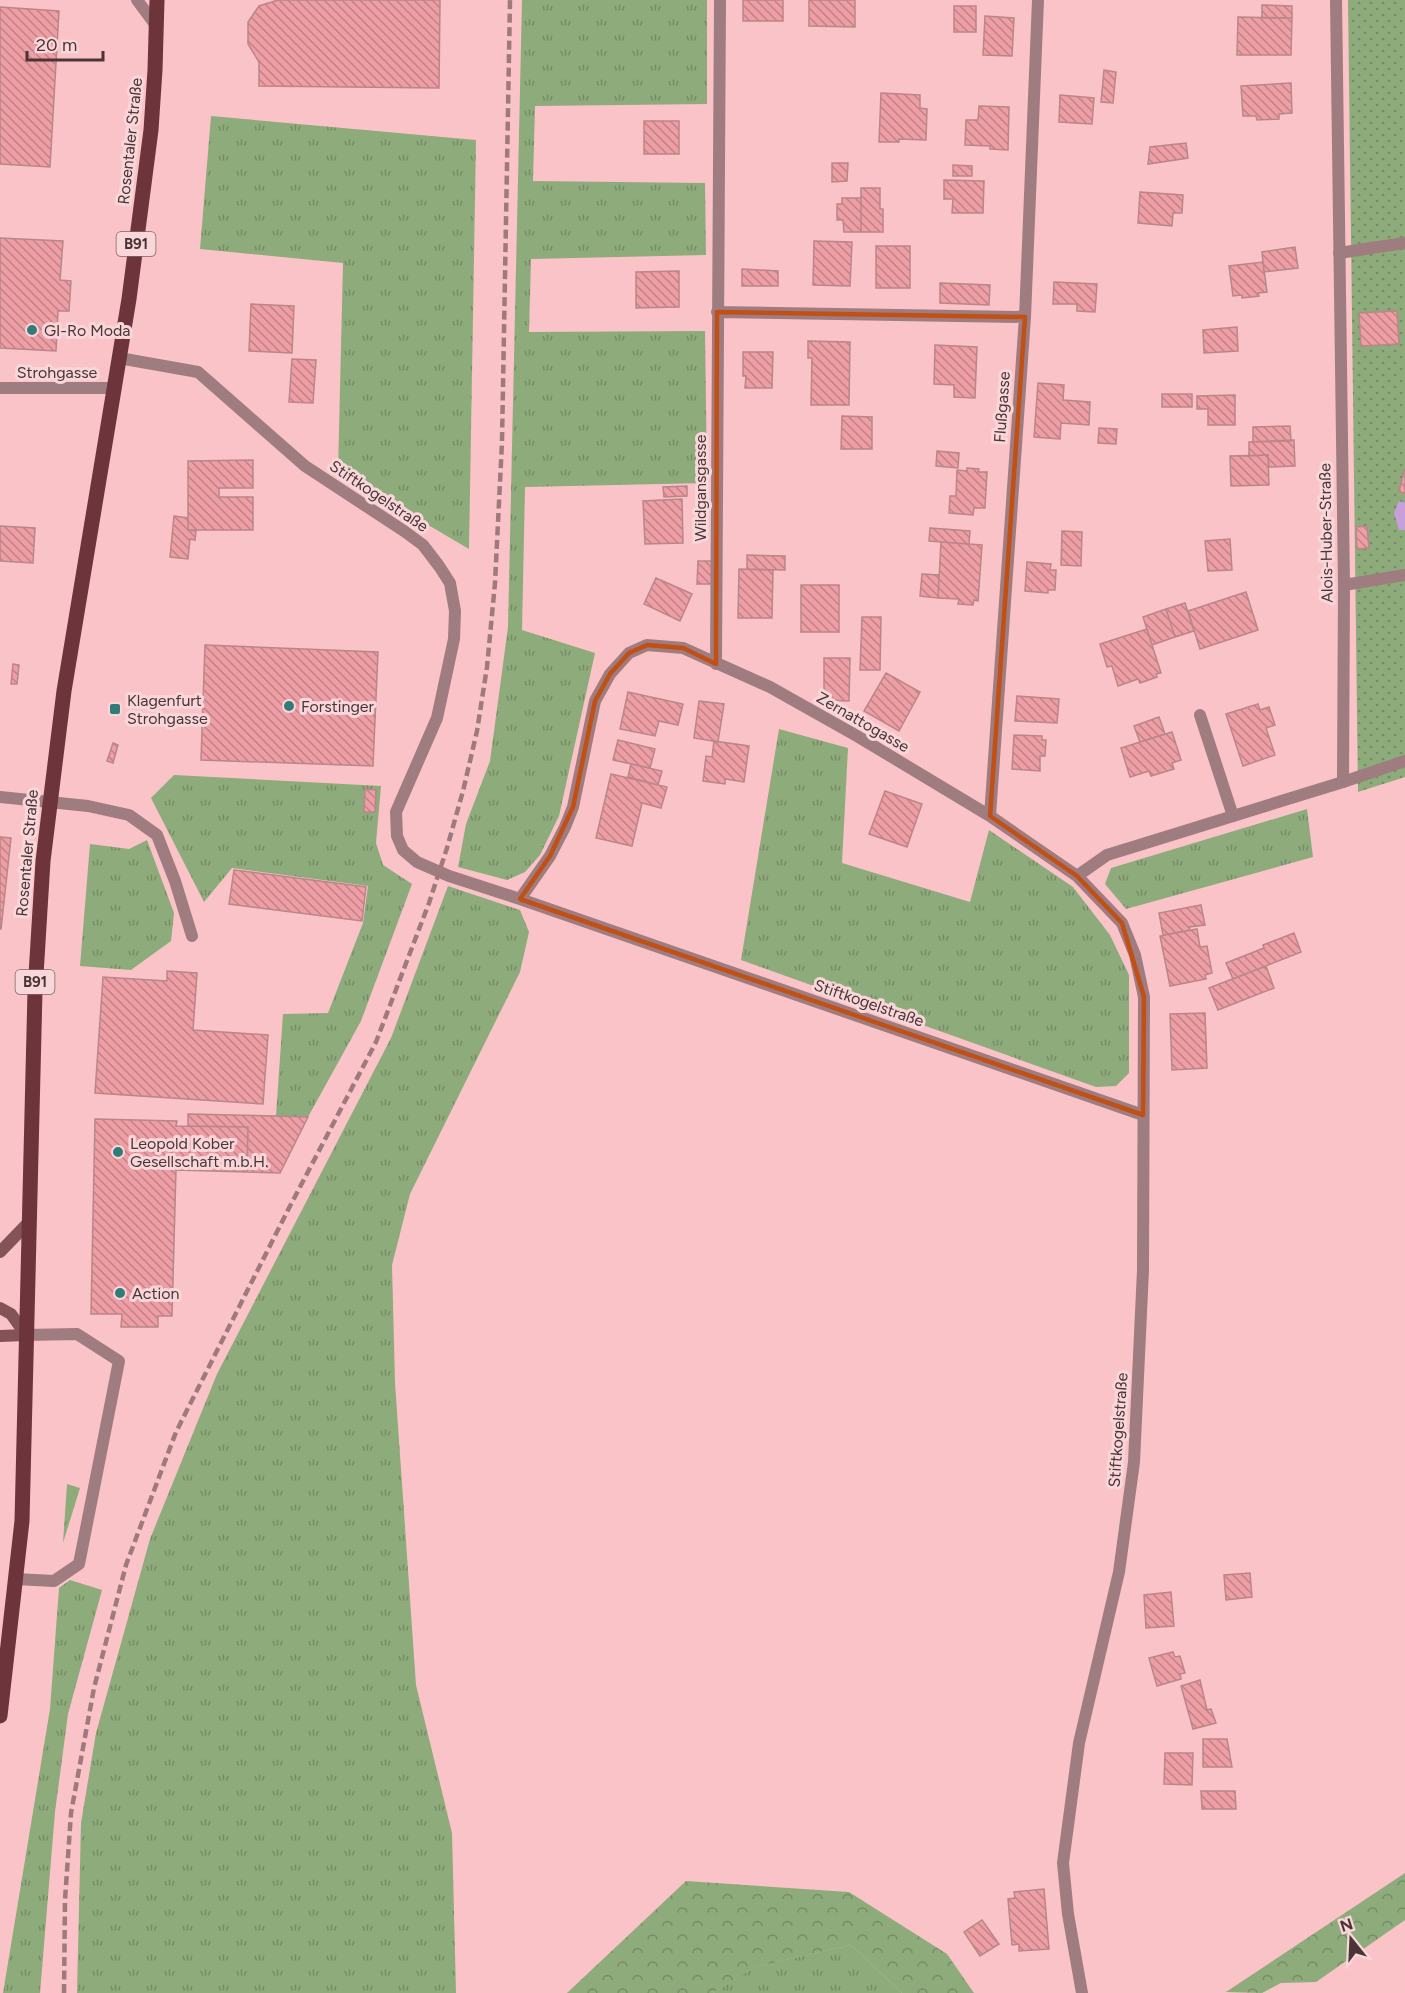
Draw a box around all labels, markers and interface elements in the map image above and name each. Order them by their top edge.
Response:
scale bar [27,24,104,62]
text: 20 m [36,34,77,56]
street label: Rosentaler Straße [114,76,146,205]
road number: B91 [116,232,156,256]
place label: GI-Ro Moda [44,321,131,340]
marker: GI-Ro Moda [25,323,39,337]
street label: Strohgasse [17,363,98,382]
street label: Flußgasse [990,370,1014,443]
street label: Wildgansgasse [691,434,710,542]
street label: Stiftkogelstraße [326,456,432,536]
street label: Alois-Huber-Straße [1315,463,1337,603]
street label: Zernattogasse [813,688,913,756]
place label: Klagenfurt Strohgasse [127,691,208,728]
place label: Forstinger [301,697,375,716]
marker: Forstinger [282,699,296,713]
marker: Klagenfurt Strohgasse [108,702,122,716]
street label: Rosentaler Straße [12,788,42,917]
road number: B91 [15,970,54,994]
street label: Stiftkogelstraße [812,975,927,1031]
place label: Leopold Kober Gesellschaft m.b.H. [130,1134,268,1171]
marker: Leopold Kober Gesellschaft m.b.H. [111,1145,125,1159]
place label: Action [132,1284,179,1303]
marker: Action [113,1286,127,1300]
street label: Stiftkogelstraße [1105,1372,1132,1488]
north arrow [1321,1909,1381,1969]
text: N [1338,1914,1355,1936]

